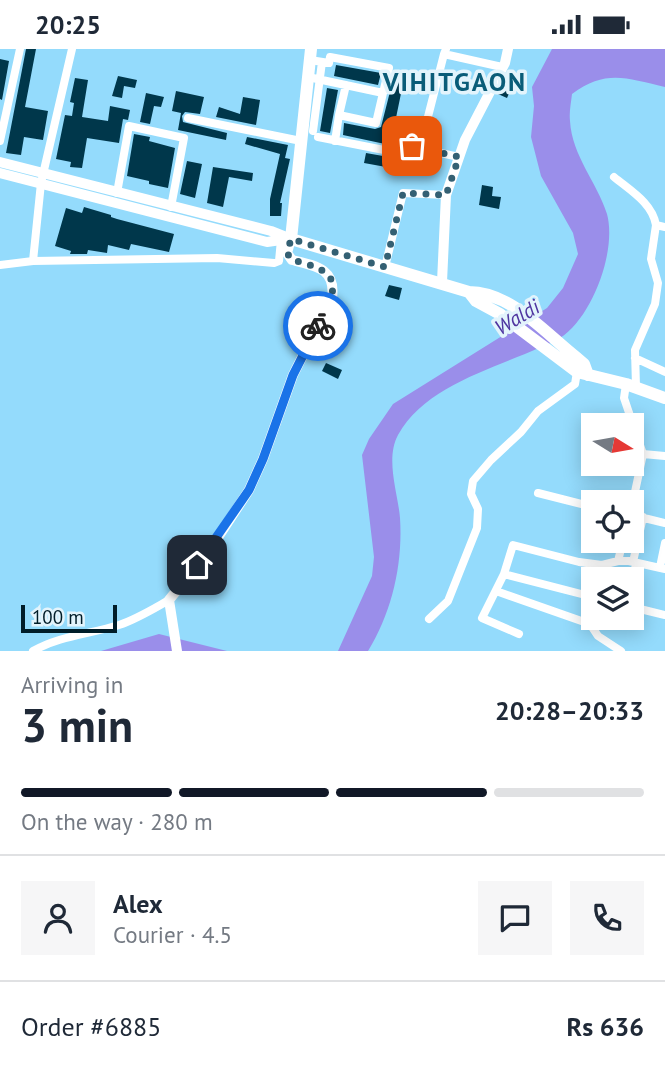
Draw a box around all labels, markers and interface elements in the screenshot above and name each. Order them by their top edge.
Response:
text: 20:25 [35,8,101,41]
district label: VIHITGAON [382,65,527,98]
pin [382,116,442,176]
icon: bag [393,127,431,165]
courier [283,291,353,361]
water label: Waldi [489,293,545,341]
icon: bike [299,307,337,345]
north arrow [581,413,644,476]
map controls [581,413,644,630]
button: locate [581,490,644,553]
pin [167,535,227,595]
icon: home [178,546,216,584]
button: layers [581,567,644,630]
scale bar [21,602,117,634]
text: 100 m [32,605,84,629]
text: Arriving in [21,670,123,699]
text: 20:28–20:33 [495,694,644,727]
text: 3 min [21,695,133,755]
text: On the way · 280 m [21,807,213,836]
button: person [21,881,95,955]
button: chat [478,881,552,955]
button: phone [570,881,644,955]
text: Alex [113,887,163,920]
text: Courier · 4.5 [113,920,232,949]
text: Order #6885 [21,1010,161,1043]
text: Rs 636 [567,1010,644,1043]

